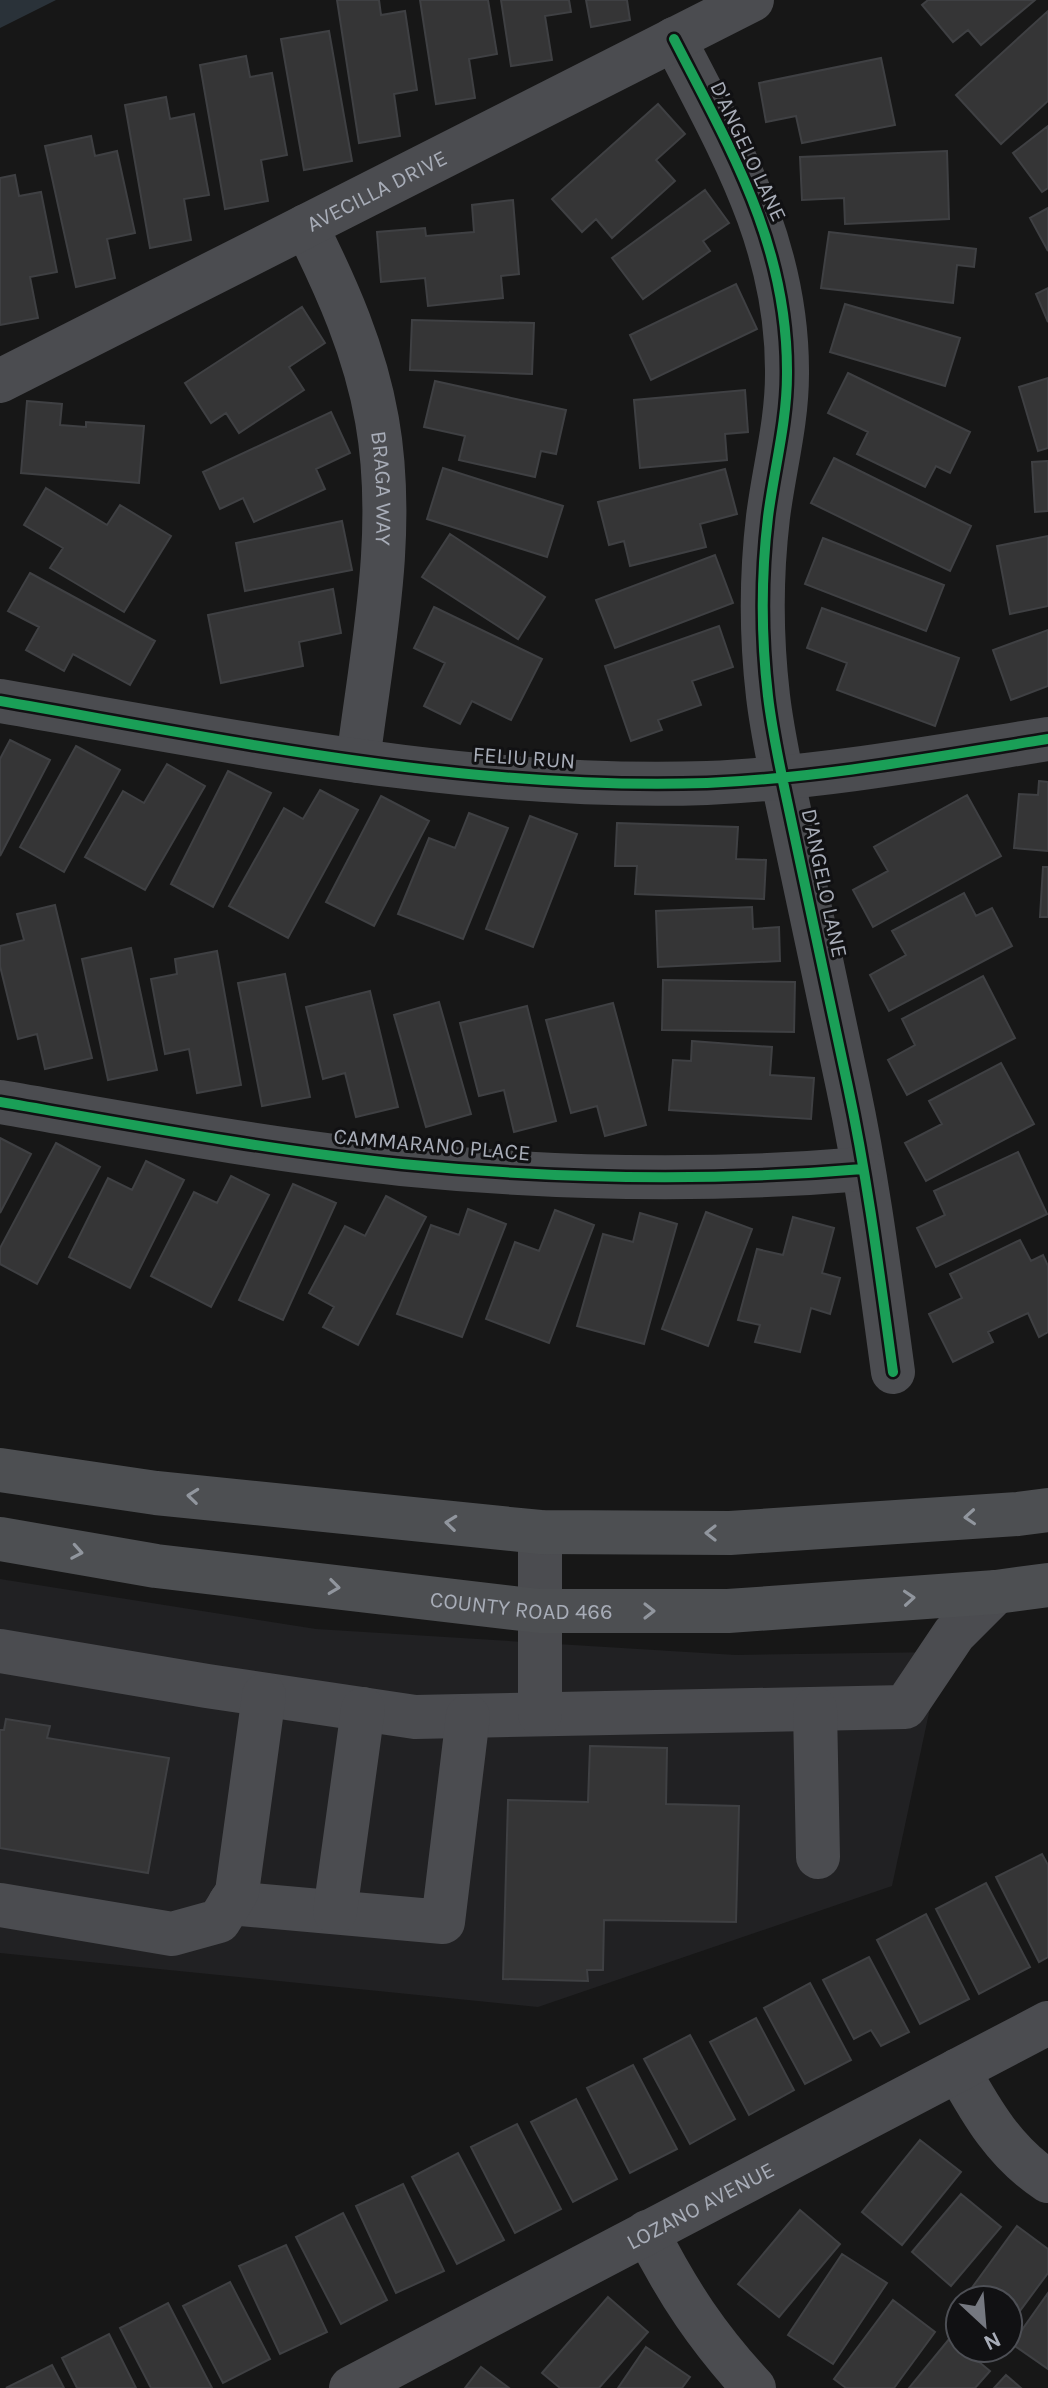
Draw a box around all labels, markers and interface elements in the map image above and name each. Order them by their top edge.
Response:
street label: D'ANGELO LANE [704,77,792,226]
street label: AVECILLA DRIVE [302,145,451,238]
street label: BRAGA WAY [365,429,396,546]
street label: FELIU RUN [472,741,576,775]
street label: D'ANGELO LANE [796,806,853,960]
street label: CAMMARANO PLACE [332,1123,531,1167]
one-way arrow [186,1488,199,1505]
one-way arrow [963,1508,976,1525]
one-way arrow [444,1514,457,1531]
one-way arrow [704,1524,717,1542]
one-way arrow [70,1543,84,1560]
one-way arrow [328,1578,341,1595]
street label: COUNTY ROAD 466 [429,1586,613,1625]
one-way arrow [903,1590,916,1607]
one-way arrow [643,1602,656,1620]
street label: LOZANO AVENUE [622,2157,779,2255]
north arrow [944,2284,1024,2364]
text: N [980,2326,1005,2356]

